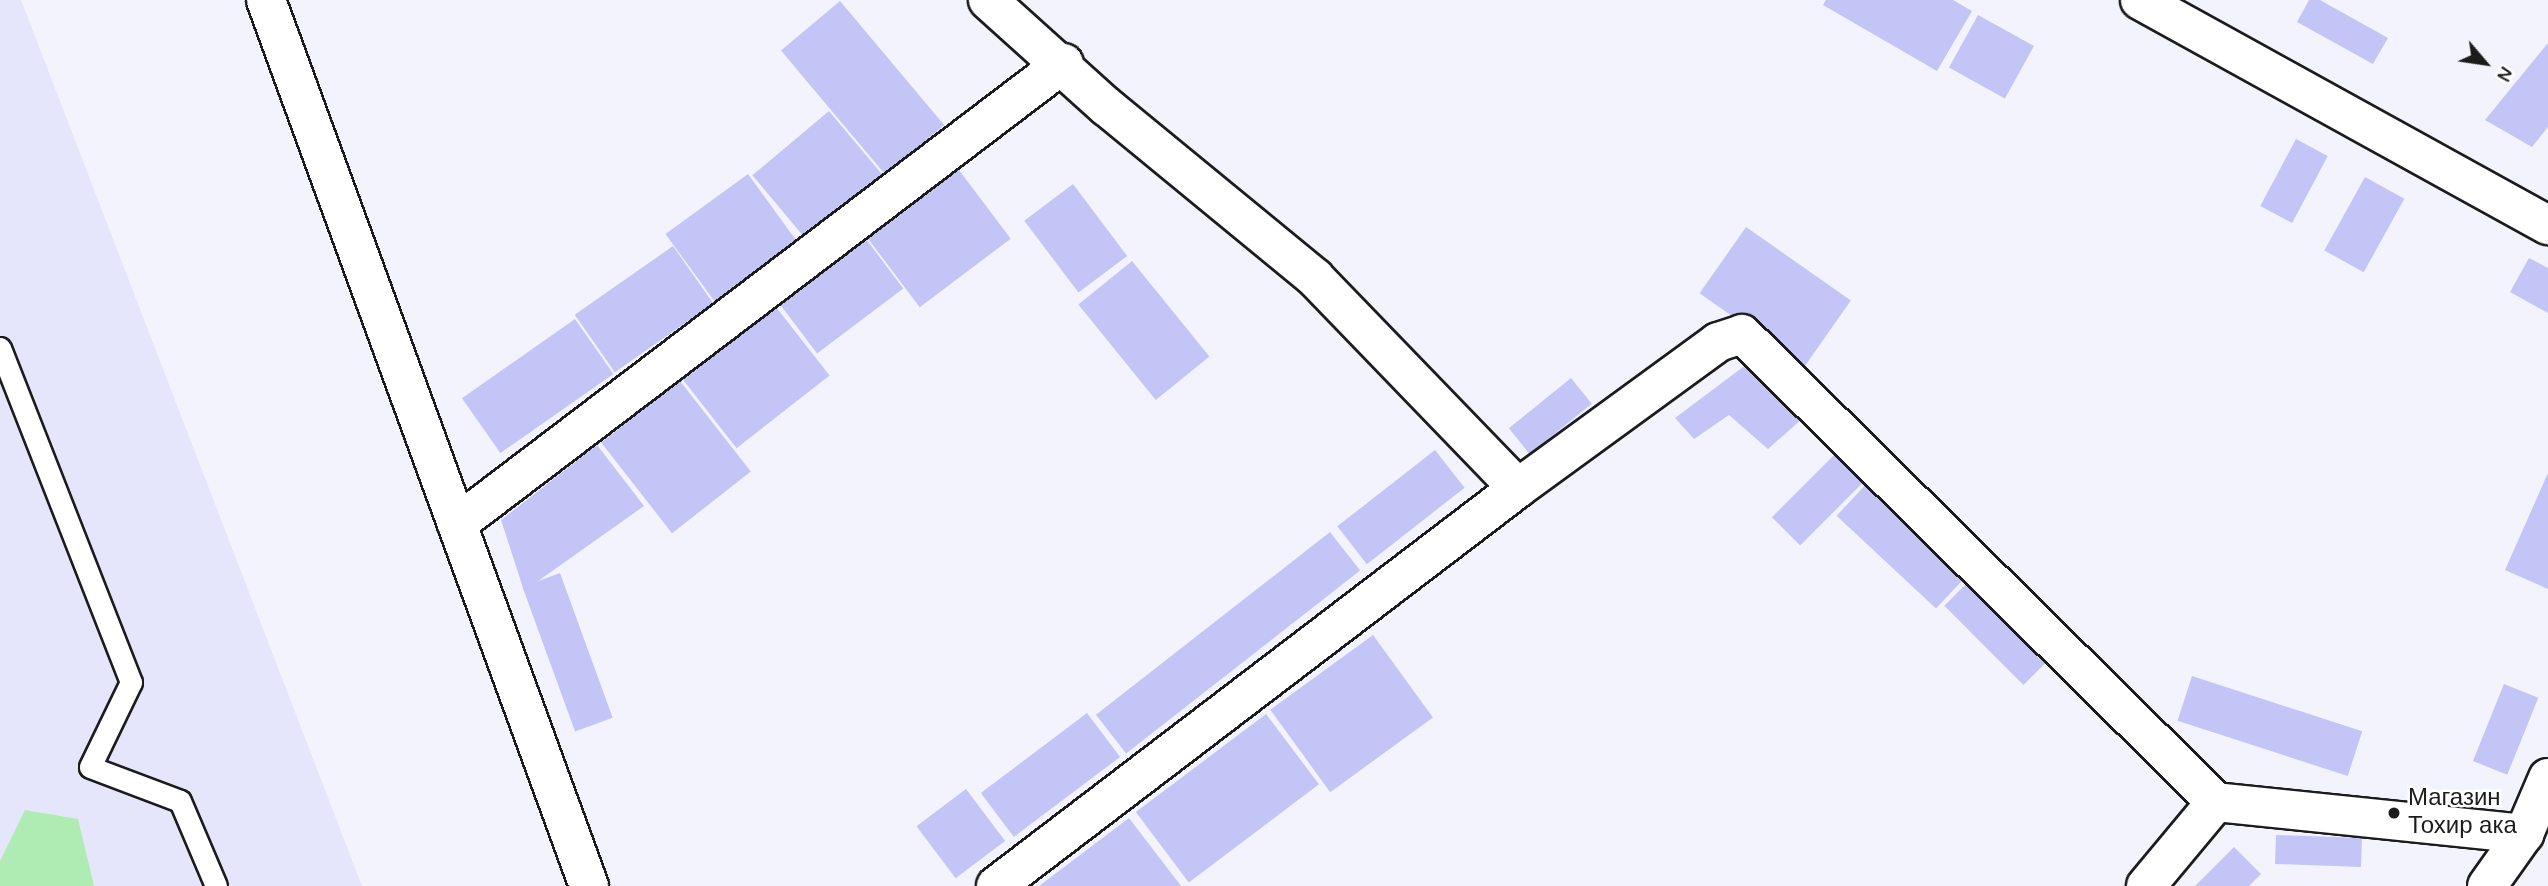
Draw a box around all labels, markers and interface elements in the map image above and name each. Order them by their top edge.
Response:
north arrow [2450,28,2520,98]
text: N [2490,62,2518,85]
place label: Магазин Тохир ака [2408,785,2517,841]
marker: Магазин Тохир ака [2386,805,2402,821]

